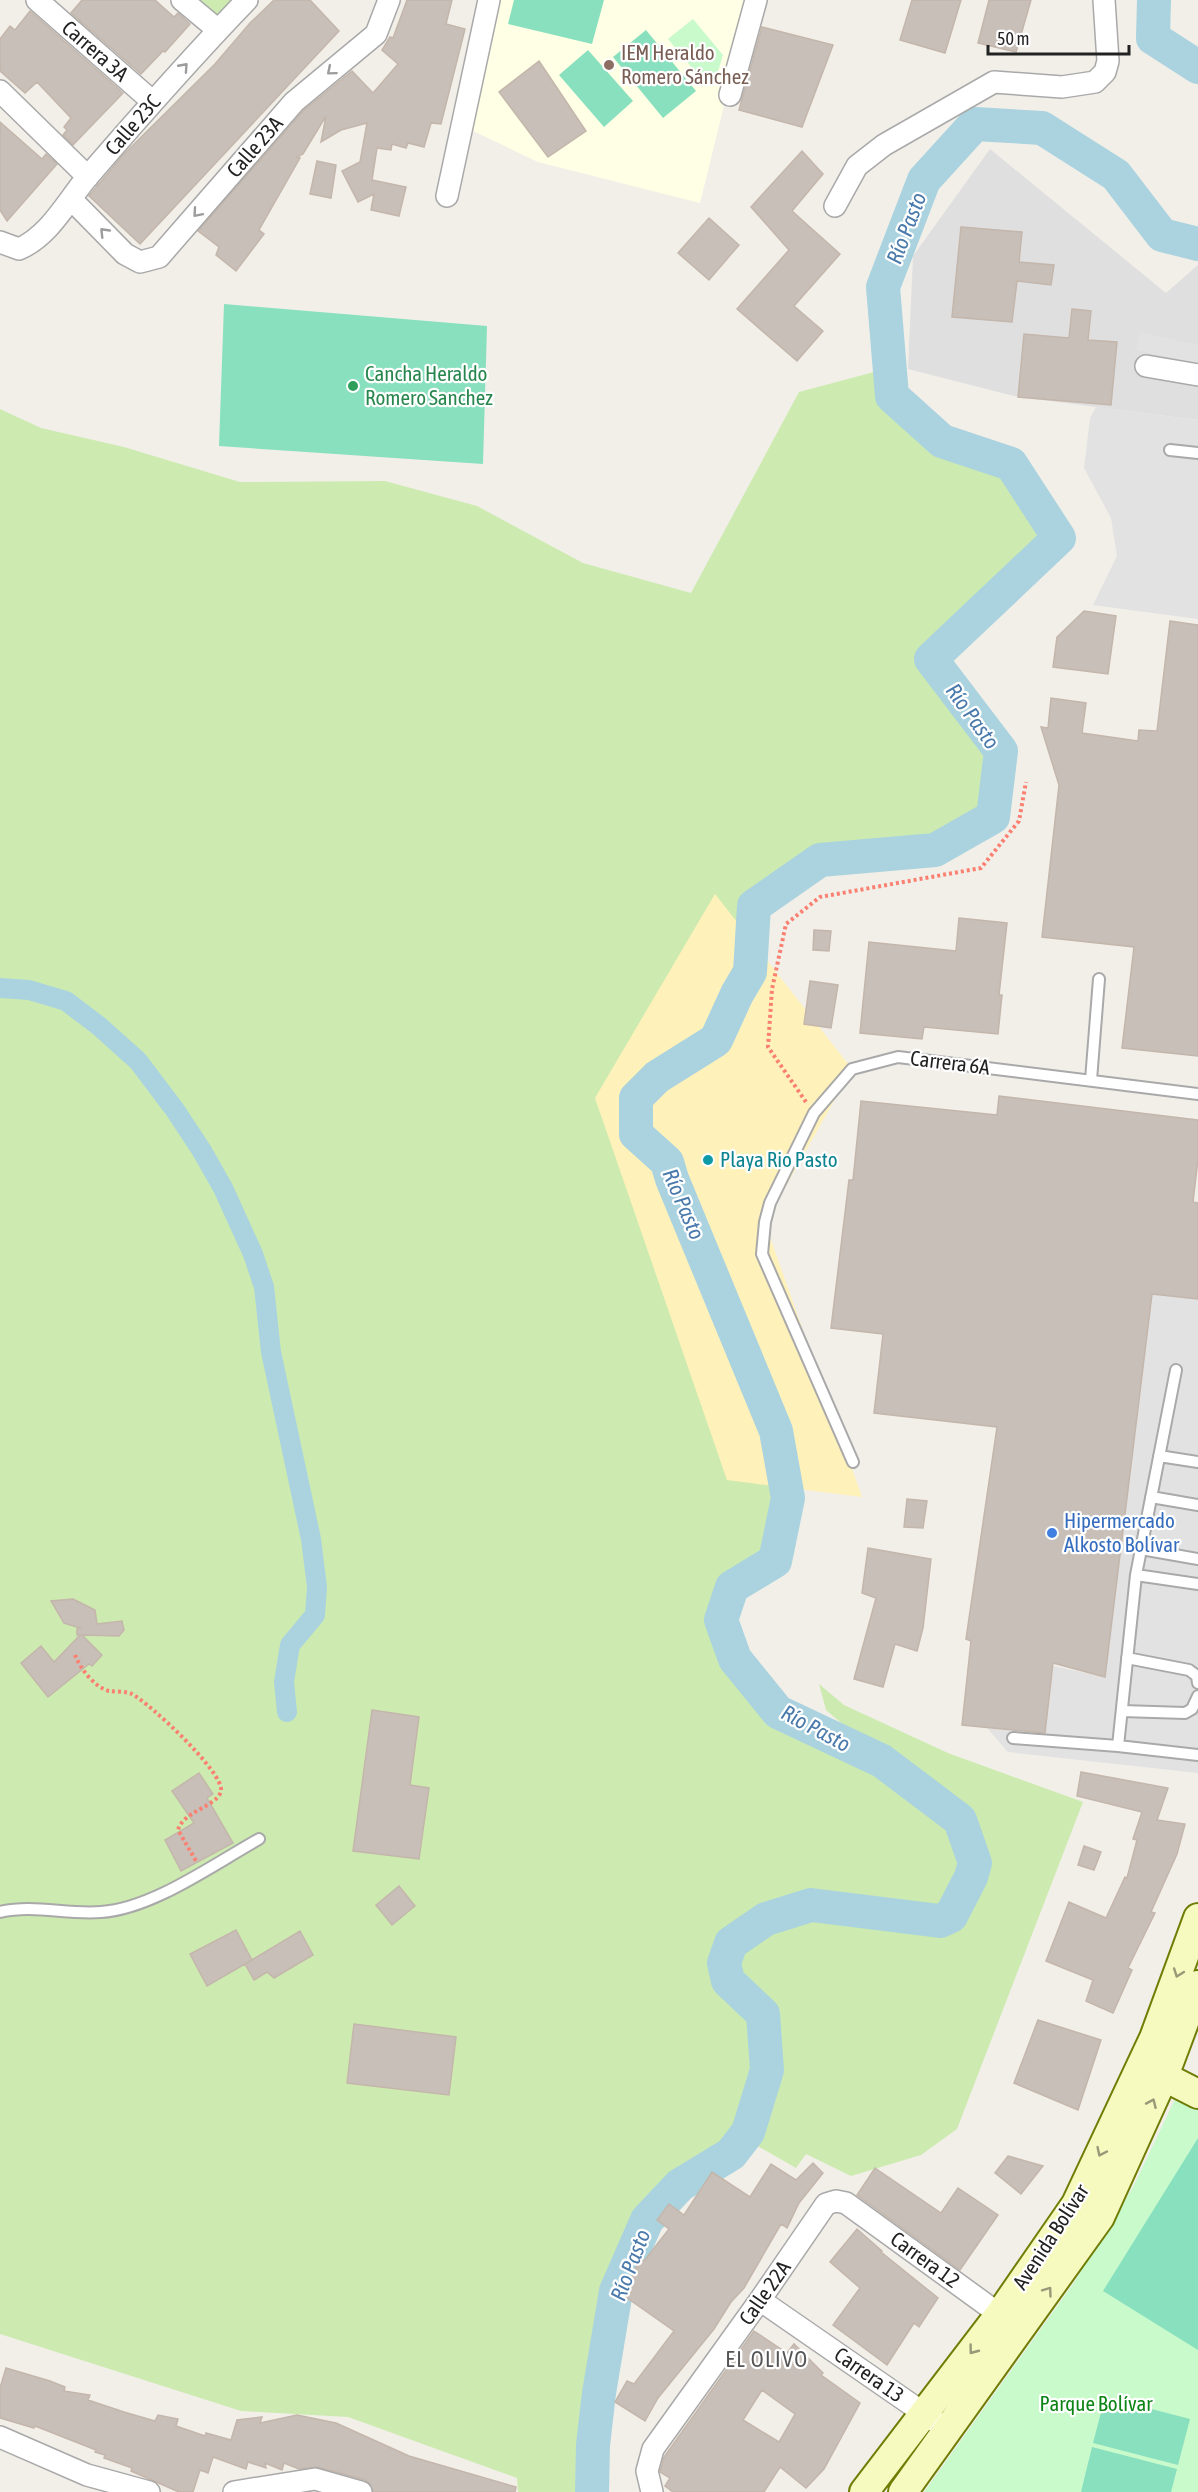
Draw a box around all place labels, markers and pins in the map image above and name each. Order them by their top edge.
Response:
place label: IEM Heraldo Romero Sánchez [621,40,749,88]
marker: IEM Heraldo Romero Sánchez [602,58,616,72]
place label: Cancha Heraldo Romero Sanchez [365,361,493,409]
marker: Cancha Heraldo Romero Sanchez [346,379,360,393]
place label: Playa Rio Pasto [720,1147,838,1171]
marker: Playa Rio Pasto [701,1153,715,1167]
place label: Hipermercado Alkosto Bolívar [1064,1508,1180,1556]
marker: Hipermercado Alkosto Bolívar [1045,1526,1059,1540]

